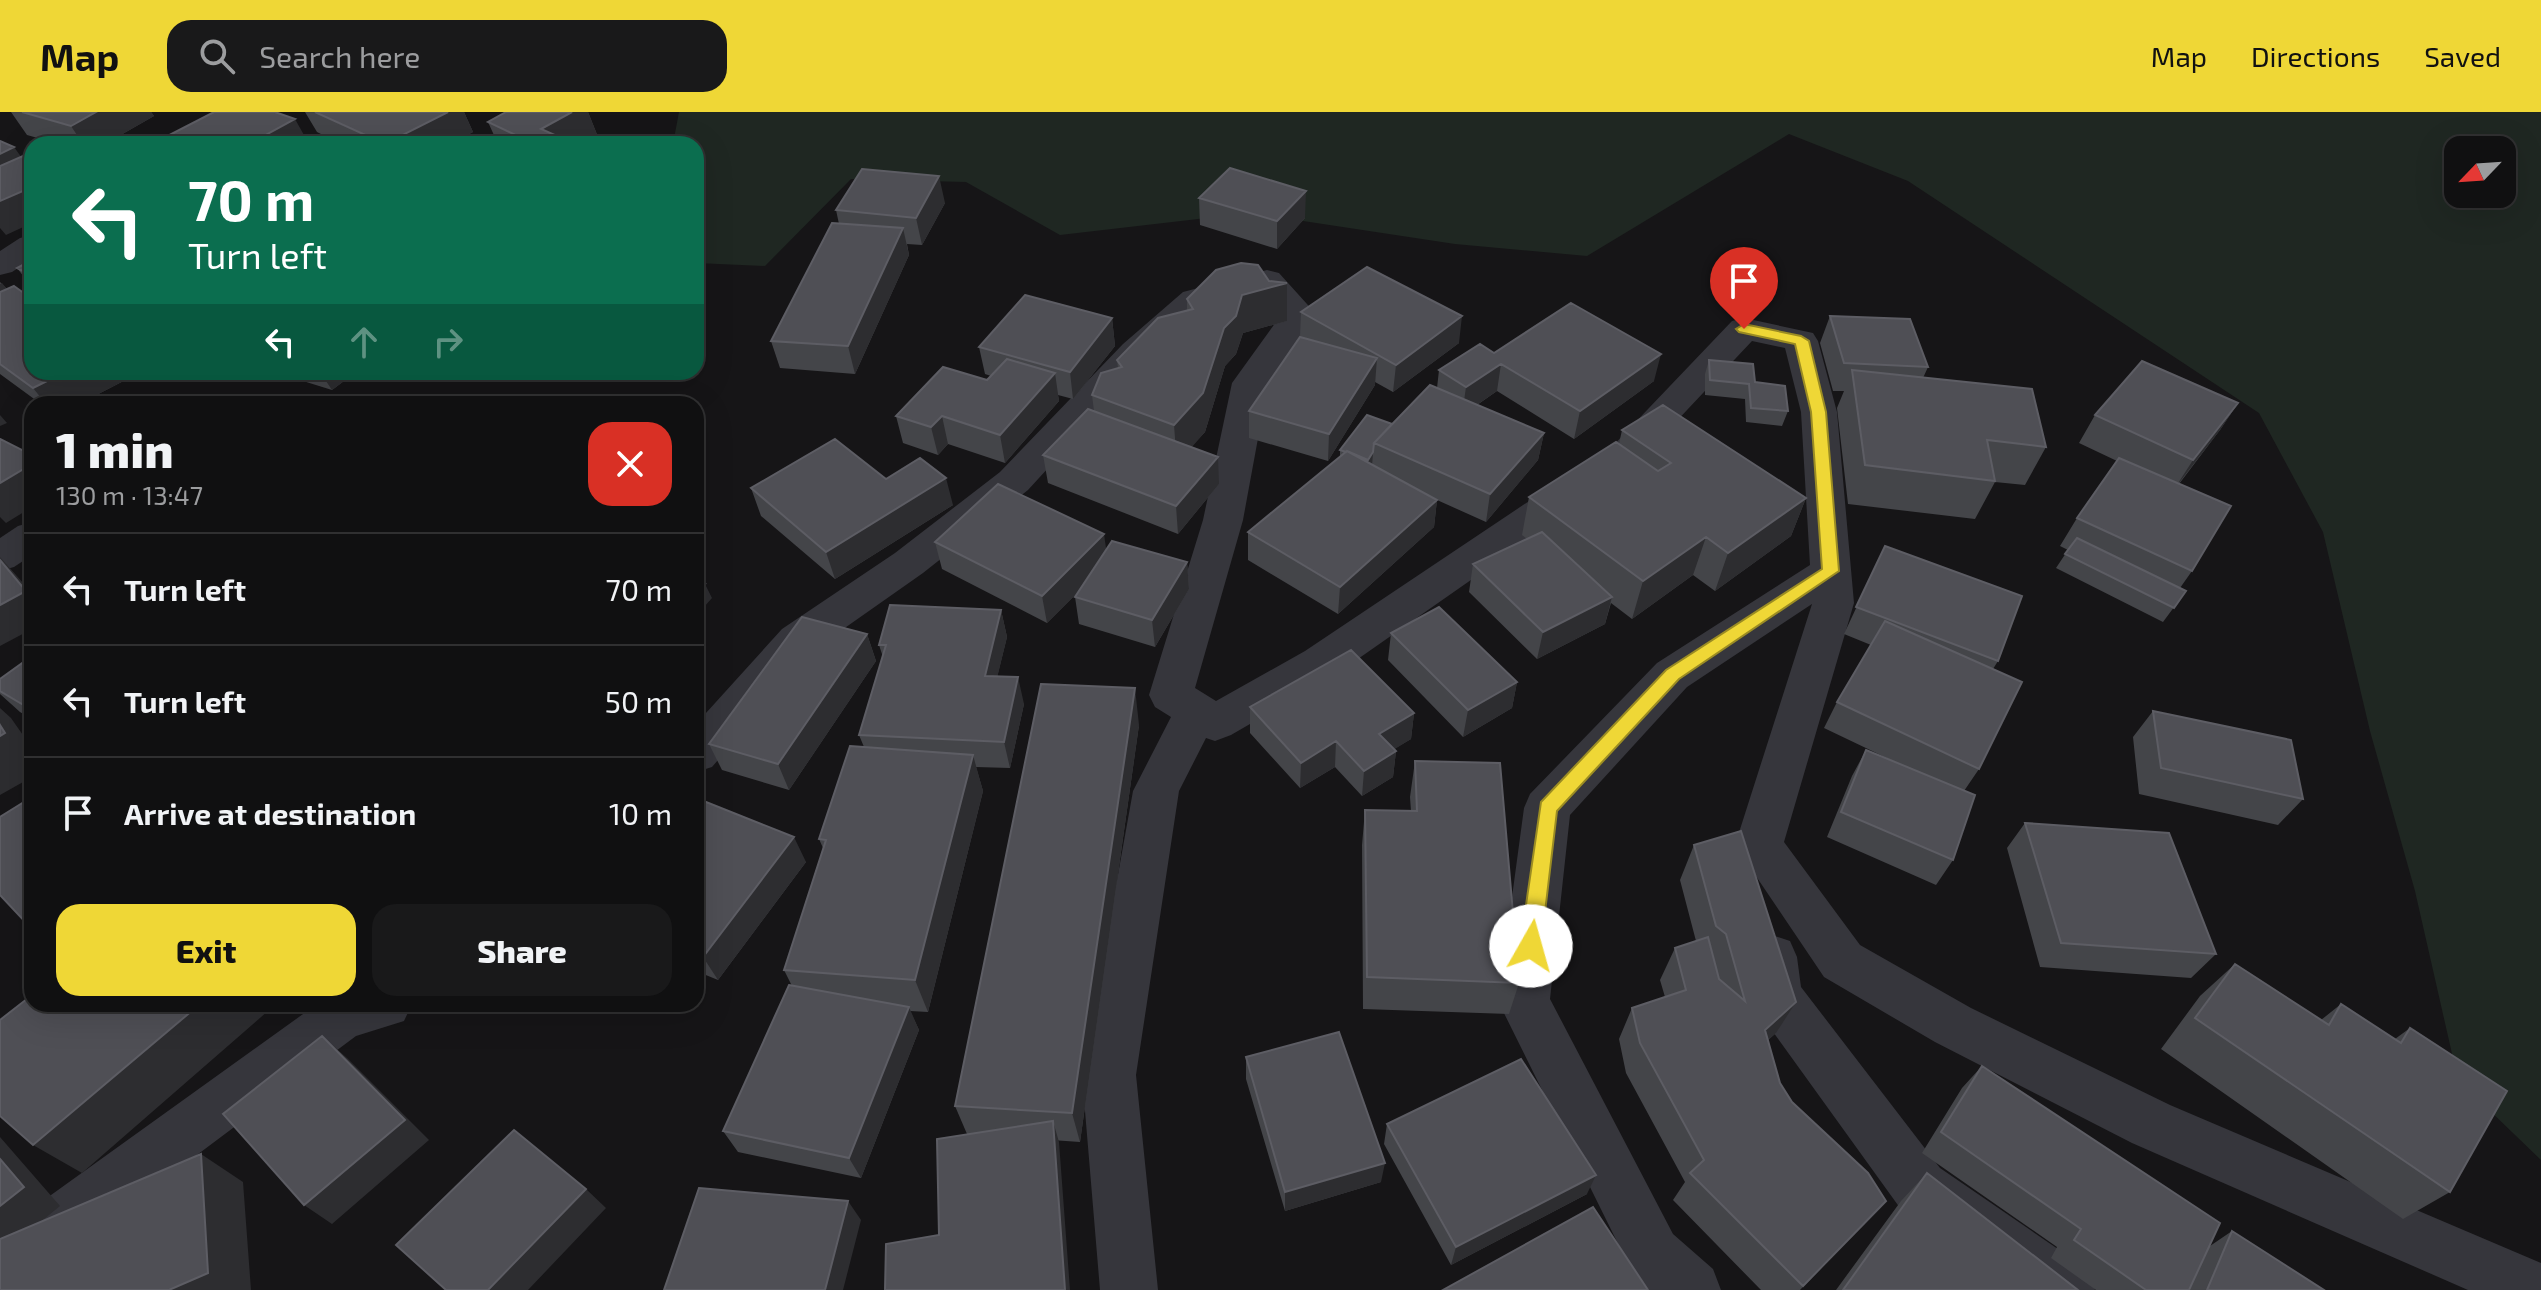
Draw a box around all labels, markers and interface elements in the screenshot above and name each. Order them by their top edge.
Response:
search box [167,20,727,92]
text: Map [40,33,119,79]
icon: search [195,34,239,78]
text: Search here [259,38,420,74]
text: Map [2151,39,2207,73]
text: Directions [2251,39,2380,73]
text: Saved [2424,39,2501,73]
north arrow [2444,136,2516,208]
map controls [2444,136,2516,208]
text: 70 m [188,165,314,232]
icon: left [56,168,160,272]
text: Turn left [188,233,327,276]
pin [1710,247,1778,329]
icon: arrive [1722,259,1766,303]
icon: left [258,320,302,364]
icon: ahead [342,320,386,364]
icon: right [426,320,470,364]
text: 1 min [56,420,174,478]
button: close [588,422,672,506]
text: 130 m · 13:47 [56,479,203,510]
icon: left [56,567,100,611]
text: Turn left [124,571,246,607]
text: 70 m [606,571,672,607]
icon: left [56,679,100,723]
text: Turn left [124,683,246,719]
text: 50 m [605,683,672,719]
icon: arrive [56,791,100,835]
text: Arrive at destination [124,795,416,831]
text: 10 m [609,795,672,831]
button: Exit [56,904,356,996]
button: Share [372,904,672,996]
position arrow [1489,904,1573,988]

